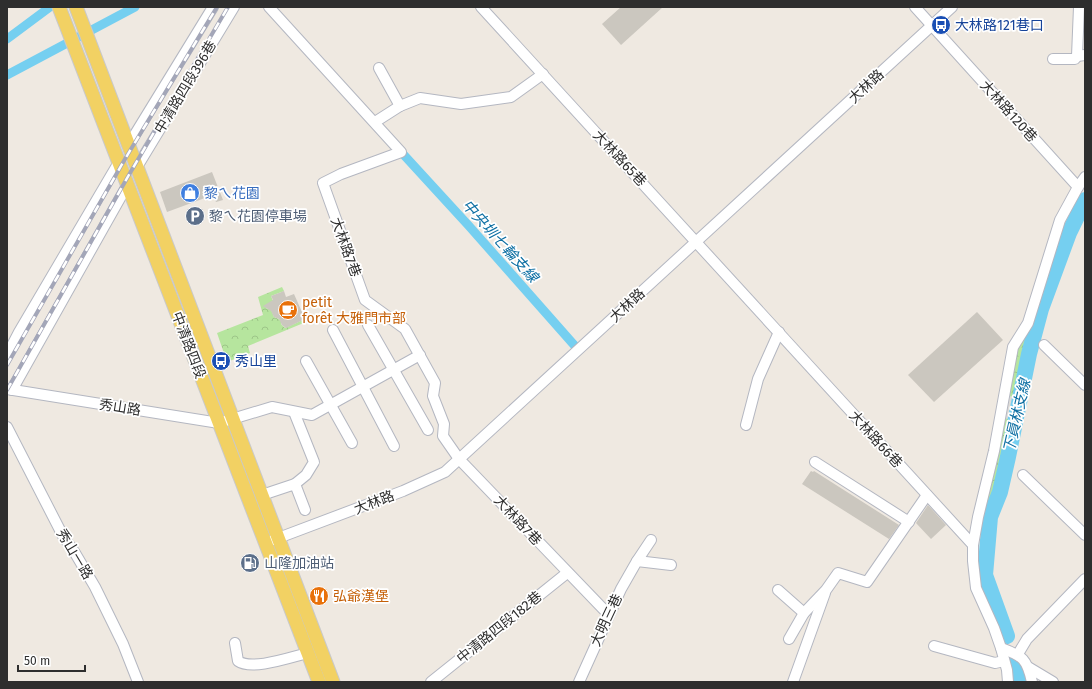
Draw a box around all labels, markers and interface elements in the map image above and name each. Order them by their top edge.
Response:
bus stop icon: 大林路121巷口 [930,14,952,36]
place label: 大林路121巷口 [955,17,1044,34]
street label: 中清路四段396巷 [151,38,220,137]
street label: 大林路 [845,66,887,107]
street label: 大林路120巷 [977,77,1041,146]
street label: 大林路65巷 [589,127,650,190]
shop icon: 黎ㄟ花園 [179,182,201,204]
place label: 黎ㄟ花園 [204,185,260,202]
water label: 中央圳七輪支線 [458,196,543,288]
parking icon: 黎ㄟ花園停車場 [184,205,206,227]
place label: 黎ㄟ花園停車場 [209,208,307,225]
street label: 大林路7巷 [327,215,364,279]
street label: 大林路 [606,285,648,326]
place label: petit forêt 大雅門市部 [302,294,406,327]
cafe icon: petit forêt 大雅門市部 [277,299,299,321]
street label: 中清路四段 [168,309,209,381]
bus stop icon: 秀山里 [210,350,232,372]
place label: 秀山里 [235,353,277,370]
water label: 下員林支線 [1000,375,1035,455]
street label: 秀山路 [98,396,142,419]
street label: 大林路66巷 [846,407,906,471]
street label: 大林路 [352,487,397,518]
street label: 大林路7巷 [490,492,545,549]
street label: 秀山一路 [53,526,96,583]
fuel station icon: 山隆加油站 [239,552,261,574]
place label: 山隆加油站 [264,555,334,572]
restaurant icon: 弘爺漢堡 [308,585,330,607]
place label: 弘爺漢堡 [333,588,389,605]
street label: 中清路四段182巷 [453,588,545,667]
street label: 大明三巷 [587,591,626,649]
scale bar [18,647,85,673]
text: 50 m [24,654,50,668]

